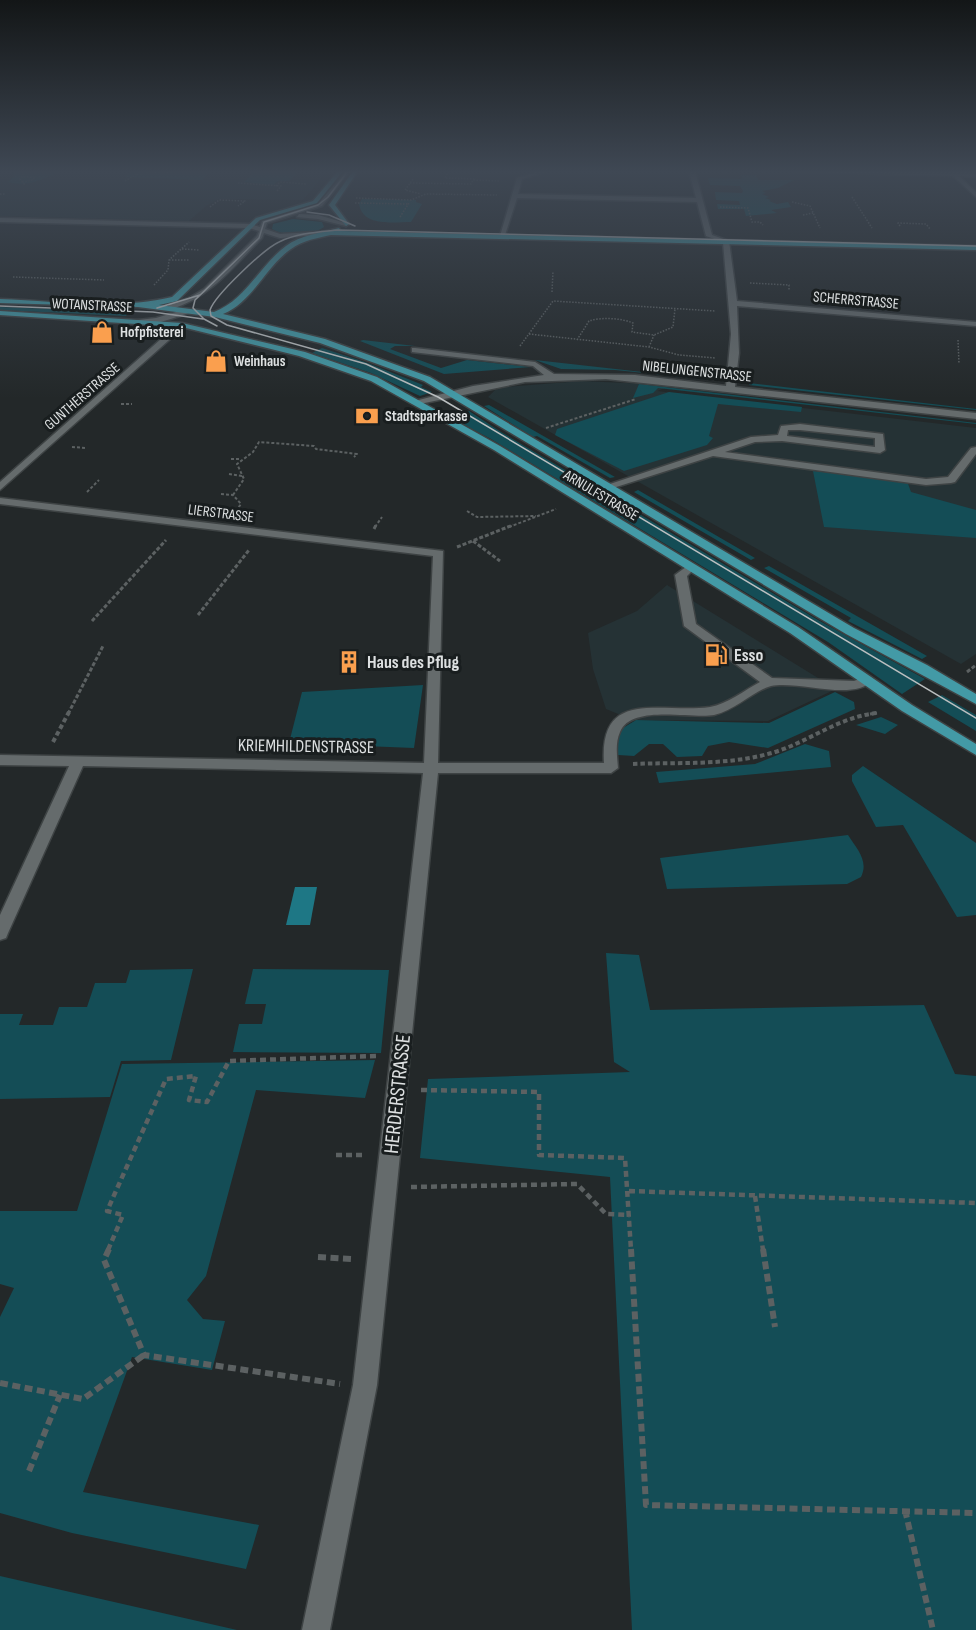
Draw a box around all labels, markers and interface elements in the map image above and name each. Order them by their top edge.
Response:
street label: SCHERRSTRASSE [812,287,900,314]
street label: WOTANSTRASSE [51,294,133,317]
shop icon: Hofpfisterei [89,319,115,345]
place label: Hofpfisterei [120,323,184,342]
shop icon: Weinhaus [203,348,229,374]
place label: Weinhaus [234,352,286,371]
street label: NIBELUNGENSTRASSE [641,356,752,387]
street label: GUNTHERSTRASSE [41,358,124,434]
bank icon: Stadtsparkasse [354,403,380,429]
place label: Stadtsparkasse [385,407,468,426]
street label: ARNULFSTRASSE [559,465,642,525]
street label: LIERSTRASSE [187,500,255,527]
fuel station icon: Esso [703,642,729,668]
place label: Esso [734,645,763,666]
building icon: Haus des Pflug [336,649,362,675]
place label: Haus des Pflug [367,652,459,673]
street label: KRIEMHILDENSTRASSE [238,735,374,758]
street label: HERDERSTRASSE [379,1033,416,1155]

